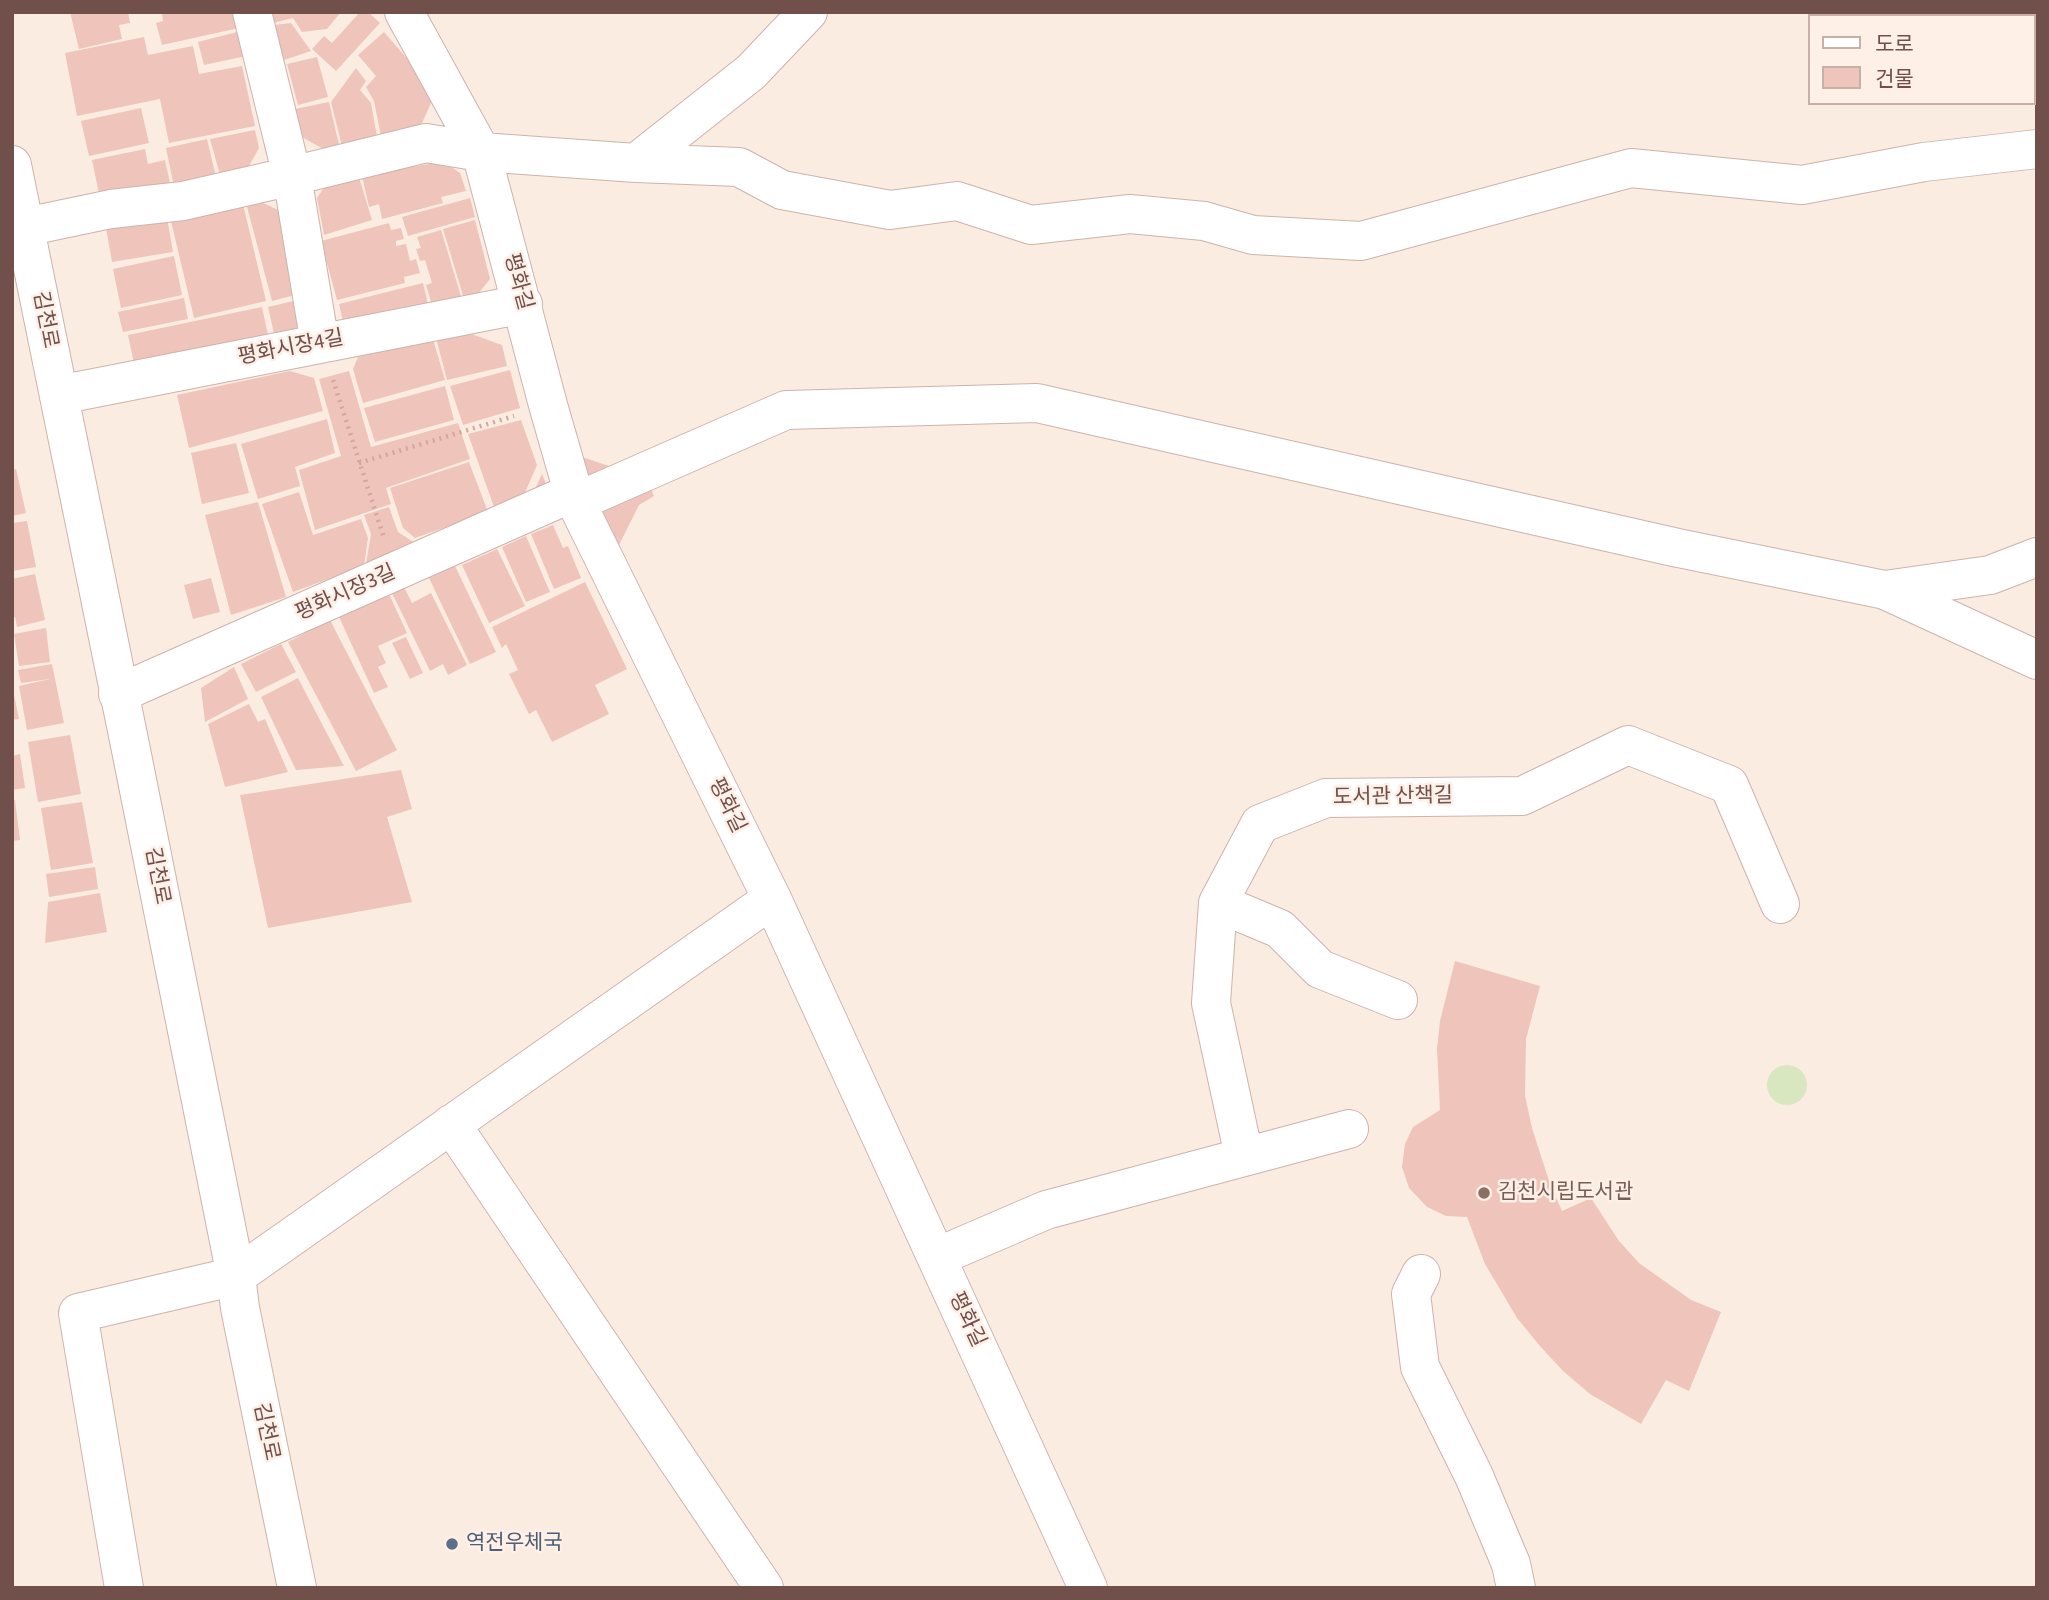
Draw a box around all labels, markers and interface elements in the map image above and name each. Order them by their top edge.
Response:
legend [1808,14,2035,105]
text: 도로 [1875,29,1914,59]
text: 건물 [1875,64,1914,94]
street label: 평화길 [497,251,537,313]
street label: 김천로 [26,289,62,351]
street label: 평화시장4길 [236,326,346,372]
street label: 평화시장3길 [292,561,400,627]
street label: 평화길 [702,774,750,838]
street label: 도서관 산책길 [1333,784,1453,812]
street label: 김천로 [138,845,174,907]
place label: 김천시립도서관 [1498,1180,1633,1206]
marker: 김천시립도서관 [1476,1185,1492,1201]
street label: 평화길 [942,1288,990,1352]
street label: 김천로 [247,1401,283,1463]
place label: 역전우체국 [466,1531,563,1557]
marker: 역전우체국 [444,1536,460,1552]

